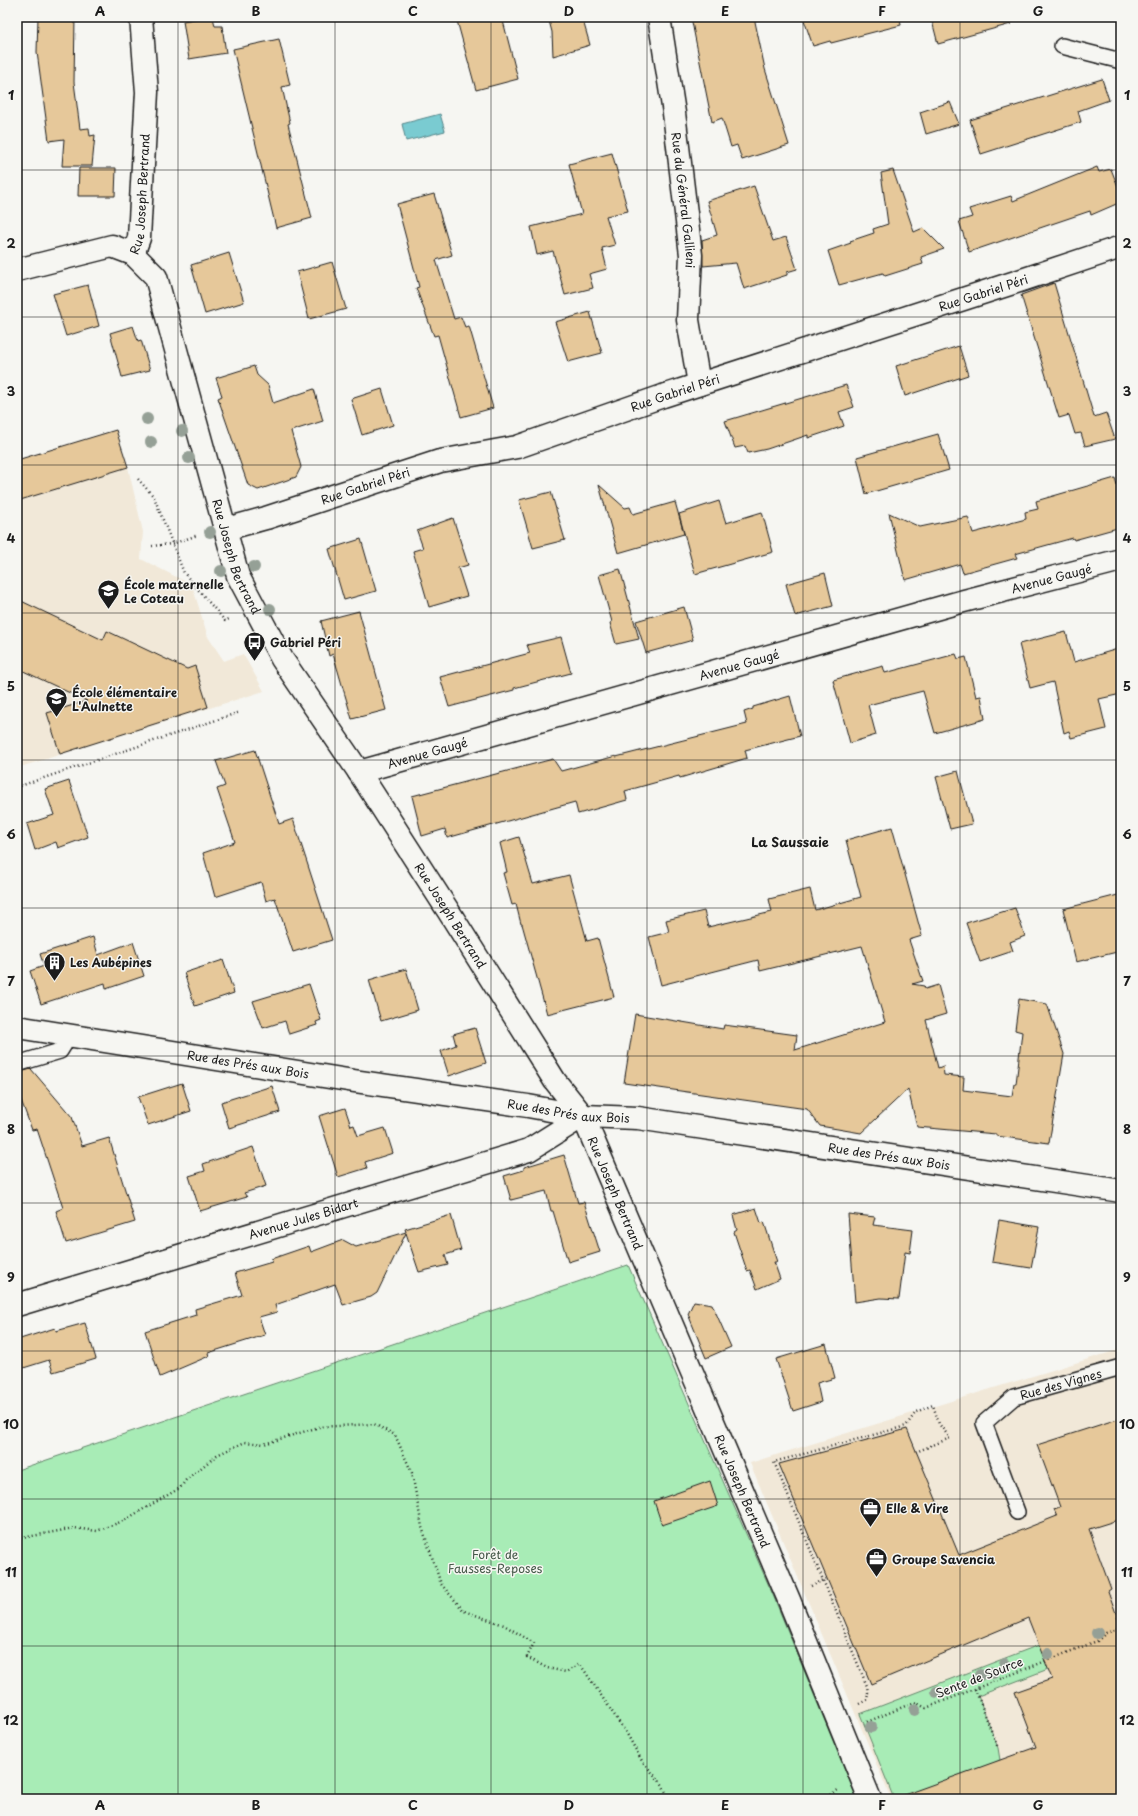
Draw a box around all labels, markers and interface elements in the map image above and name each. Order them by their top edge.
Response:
text: A [95,1,105,20]
text: B [252,1,261,20]
text: C [408,1,418,20]
text: D [564,1,574,20]
text: E [721,1,729,20]
text: F [878,1,886,20]
text: G [1033,1,1043,20]
text: 1 [8,85,14,104]
text: 1 [1124,85,1130,104]
street label: Rue du Général Gallieni [667,131,700,269]
street label: Rue Joseph Bertrand [125,132,154,257]
text: 2 [6,233,16,252]
text: 2 [1122,233,1132,252]
street label: Rue Gabriel Péri [936,270,1030,315]
street label: Rue Gabriel Péri [628,369,722,416]
text: 3 [7,381,16,400]
text: 3 [1123,381,1132,400]
street label: Rue Gabriel Péri [318,462,412,508]
street label: Rue Joseph Bertrand [208,497,266,618]
text: 4 [7,528,16,547]
text: 4 [1123,528,1132,547]
street label: Avenue Gaugé [1009,559,1094,597]
place label: École maternelle Le Coteau [124,575,224,607]
school or university icon: École maternelle Le Coteau [95,578,121,611]
bus stop icon: Gabriel Péri [242,629,268,662]
place label: Gabriel Péri [270,633,341,651]
street label: Avenue Gaugé [697,644,782,684]
text: 5 [7,676,15,695]
text: 5 [1123,676,1131,695]
place label: École élémentaire L'Aulnette [72,683,177,715]
school or university icon: École élémentaire L'Aulnette [44,686,70,719]
street label: Avenue Gaugé [385,733,470,773]
text: 6 [6,824,16,843]
text: 6 [1122,824,1132,843]
district label: La Saussaie [751,832,829,851]
street label: Rue Joseph Bertrand [411,859,491,972]
building icon: Les Aubépines [41,949,67,982]
place label: Les Aubépines [70,953,152,971]
text: 7 [7,971,15,990]
text: 7 [1123,971,1131,990]
street label: Rue des Prés aux Bois [186,1045,311,1083]
street label: Rue des Prés aux Bois [506,1094,630,1127]
text: 8 [7,1119,15,1138]
text: 8 [1123,1119,1131,1138]
street label: Rue Joseph Bertrand [584,1133,648,1253]
street label: Rue des Prés aux Bois [827,1138,952,1174]
street label: Avenue Jules Bidart [246,1193,360,1243]
text: 9 [7,1267,15,1286]
text: 9 [1123,1267,1131,1286]
street label: Rue des Vignes [1018,1364,1104,1404]
text: 10 [3,1414,19,1433]
text: 10 [1119,1414,1135,1433]
street label: Rue Joseph Bertrand [711,1432,775,1551]
office icon: Elle & Vire [858,1495,884,1528]
place label: Elle & Vire [886,1499,949,1517]
park label: Forêt de Fausses-Reposes [448,1545,543,1577]
office icon: Groupe Savencia [863,1546,889,1579]
place label: Groupe Savencia [892,1550,996,1568]
text: 11 [5,1562,17,1581]
text: 11 [1121,1562,1133,1581]
street label: Sente de Source [933,1652,1025,1702]
text: 12 [3,1710,19,1729]
text: 12 [1119,1710,1135,1729]
text: A [95,1795,105,1814]
text: B [252,1795,261,1814]
text: C [408,1795,418,1814]
text: D [564,1795,574,1814]
text: E [721,1795,729,1814]
text: F [878,1795,886,1814]
text: G [1033,1795,1043,1814]

